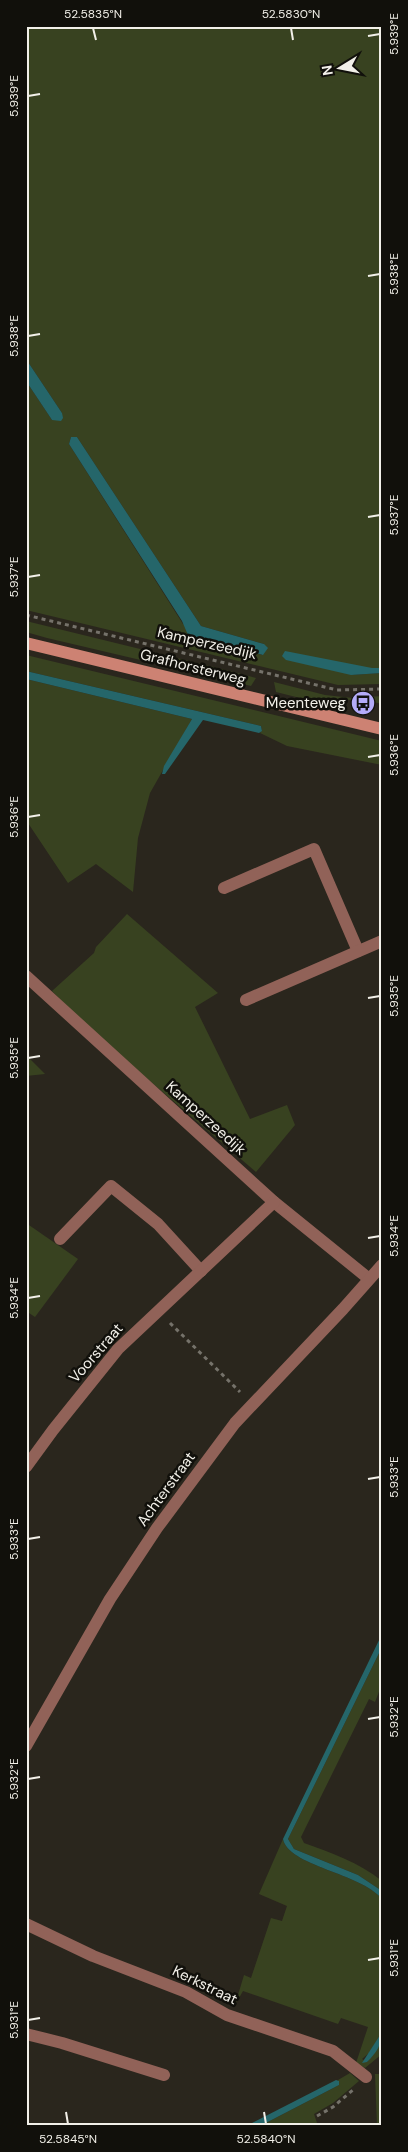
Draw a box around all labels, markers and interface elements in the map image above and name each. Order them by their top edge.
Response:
text: 52.5835°N [64,6,122,22]
text: 52.5830°N [262,6,320,22]
text: 5.939°E [386,13,402,55]
north arrow [316,42,366,92]
text: N [317,64,337,77]
text: 5.939°E [6,75,22,117]
text: 5.938°E [386,253,402,295]
text: 5.938°E [6,315,22,357]
text: 5.937°E [386,494,402,535]
text: 5.937°E [6,556,22,597]
street label: Kamperzeedijk [155,622,259,664]
street label: Grafhorsterweg [138,644,248,690]
bus stop icon: Meenteweg [350,690,376,716]
place label: Meenteweg [266,693,346,713]
text: 5.936°E [386,734,402,776]
text: 5.936°E [6,796,22,838]
text: 5.935°E [386,975,402,1017]
text: 5.935°E [6,1037,22,1079]
street label: Kamperzeedijk [162,1077,251,1160]
text: 5.934°E [386,1215,402,1257]
text: 5.934°E [6,1277,22,1319]
street label: Voorstraat [64,1319,128,1387]
street label: Achterstraat [132,1448,200,1530]
text: 5.933°E [386,1456,402,1498]
text: 5.933°E [6,1518,22,1560]
text: 5.932°E [386,1696,402,1738]
text: 5.932°E [6,1758,22,1800]
text: 5.931°E [386,1939,402,1977]
street label: Kerkstraat [169,1961,241,2009]
text: 5.931°E [6,2001,22,2039]
text: 52.5845°N [39,2131,97,2147]
text: 52.5840°N [237,2131,295,2147]

